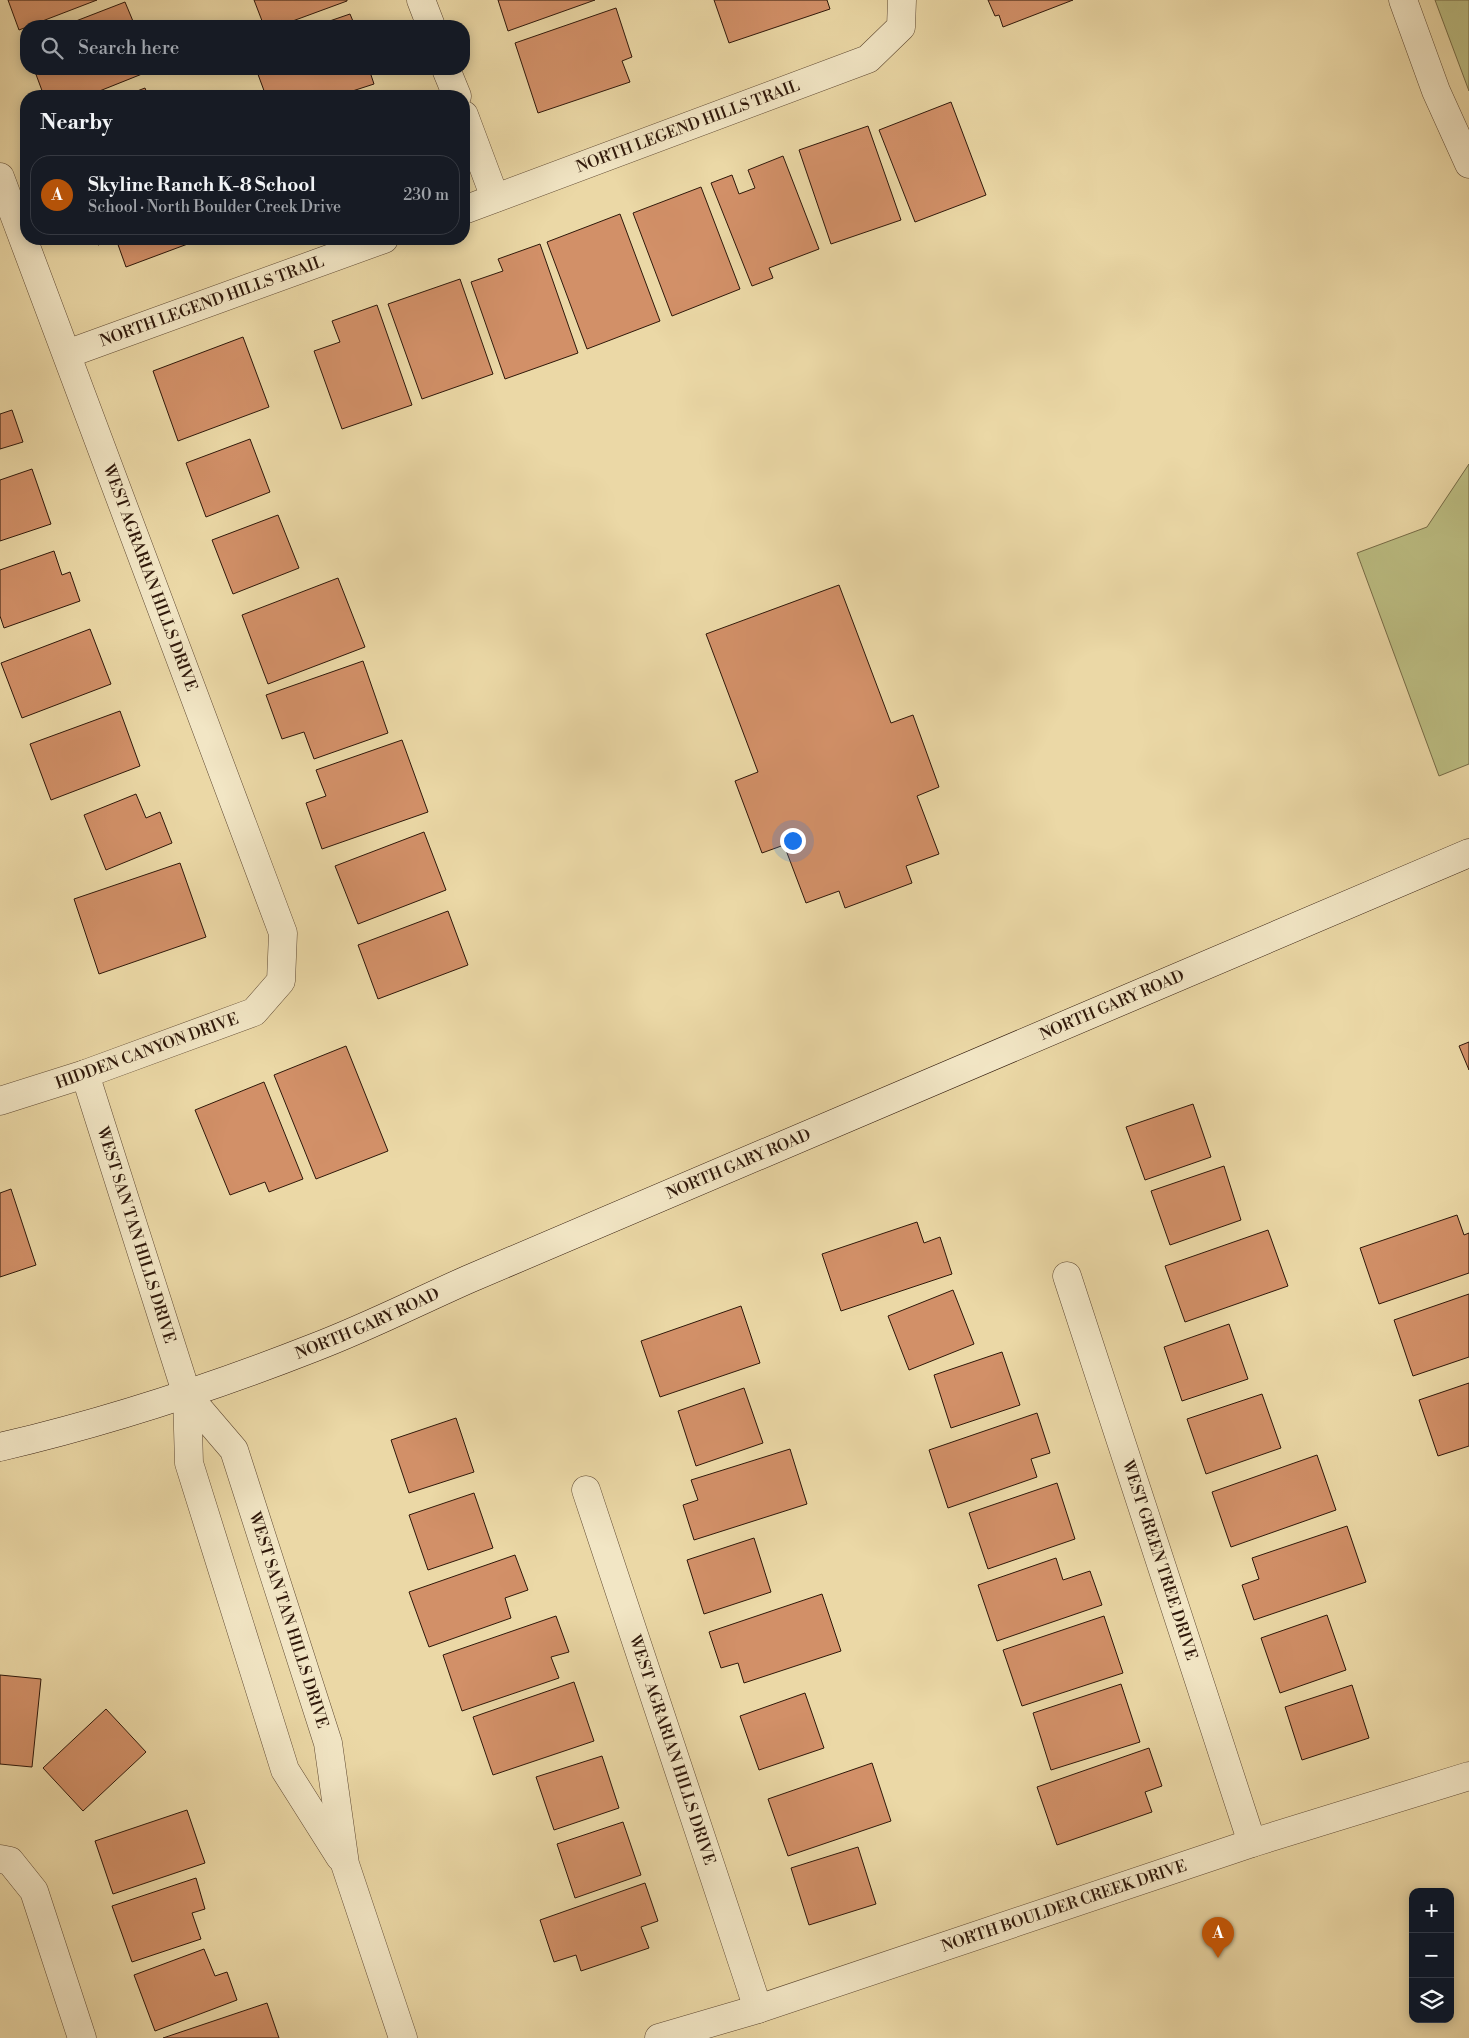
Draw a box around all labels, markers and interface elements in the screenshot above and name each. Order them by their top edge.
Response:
search box [20,20,470,75]
icon: search [38,34,66,62]
text: Search here [78,36,179,60]
street label: NORTH LEGEND HILLS TRAIL [573,75,803,177]
text: Nearby [40,110,113,136]
text: Skyline Ranch K-8 School [88,173,316,197]
text: A [51,185,63,205]
text: 230 m [403,185,449,205]
text: School · North Boulder Creek Drive [88,197,341,217]
street label: NORTH LEGEND HILLS TRAIL [97,252,327,351]
street label: WEST AGRARIAN HILLS DRIVE [98,461,202,694]
your location [780,828,806,854]
street label: NORTH GARY ROAD [1037,965,1187,1045]
street label: HIDDEN CANYON DRIVE [53,1009,241,1093]
street label: WEST SAN TAN HILLS DRIVE [92,1123,180,1346]
street label: NORTH GARY ROAD [663,1125,814,1204]
street label: NORTH GARY ROAD [292,1284,443,1364]
street label: WEST GREEN TREE DRIVE [1117,1457,1202,1663]
street label: WEST SAN TAN HILLS DRIVE [244,1508,333,1731]
street label: WEST AGRARIAN HILLS DRIVE [624,1632,720,1868]
street label: NORTH BOULDER CREEK DRIVE [939,1856,1189,1957]
map controls [1409,1888,1454,2023]
button: + [1409,1888,1454,1933]
pin: A [1202,1917,1234,1958]
button: − [1409,1933,1454,1978]
button: layers [1409,1978,1454,2023]

